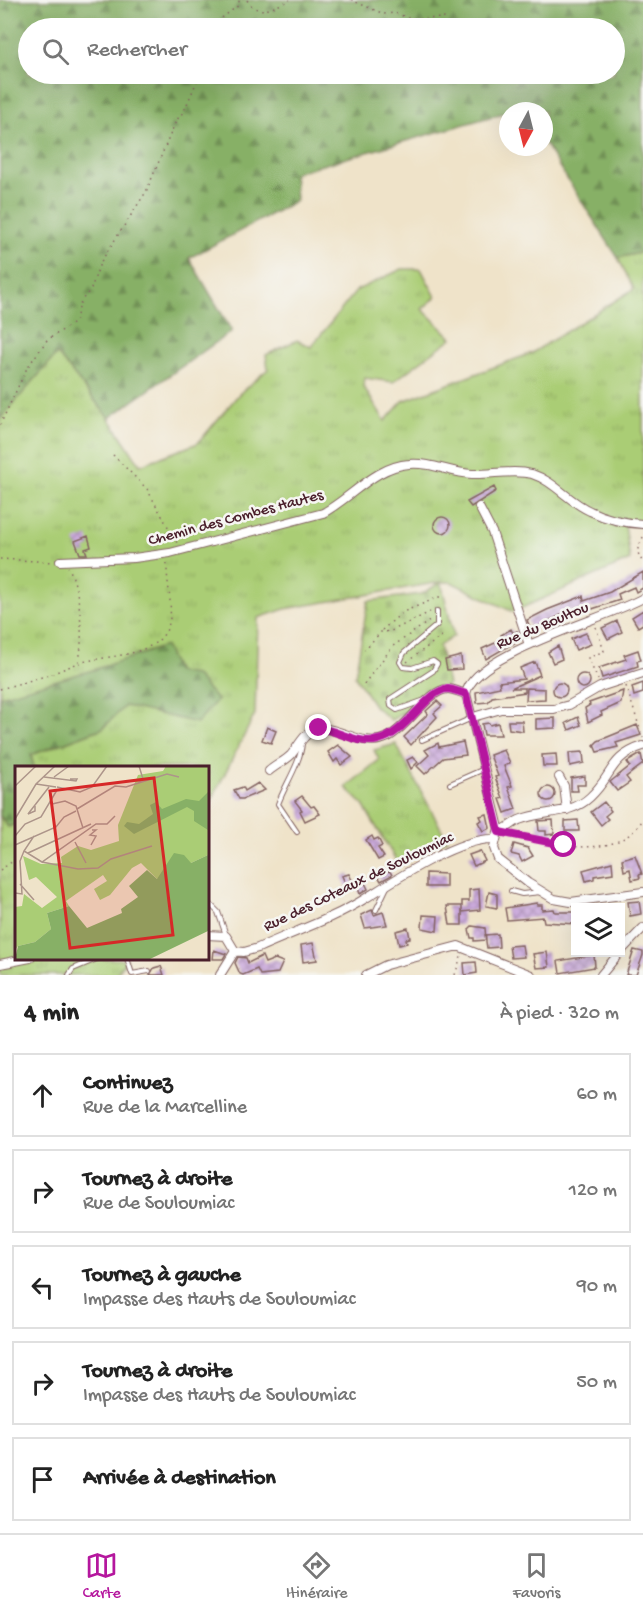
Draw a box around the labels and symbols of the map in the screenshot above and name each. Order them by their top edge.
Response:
north arrow [499,102,553,156]
street label: Chemin des Combes Hautes [147,486,326,551]
street label: Rue du Boultou [494,599,592,655]
route end [305,714,331,740]
inset map [15,766,208,960]
street label: Rue des Coteaux de Souloumiac [261,828,457,937]
route start [550,831,576,857]

